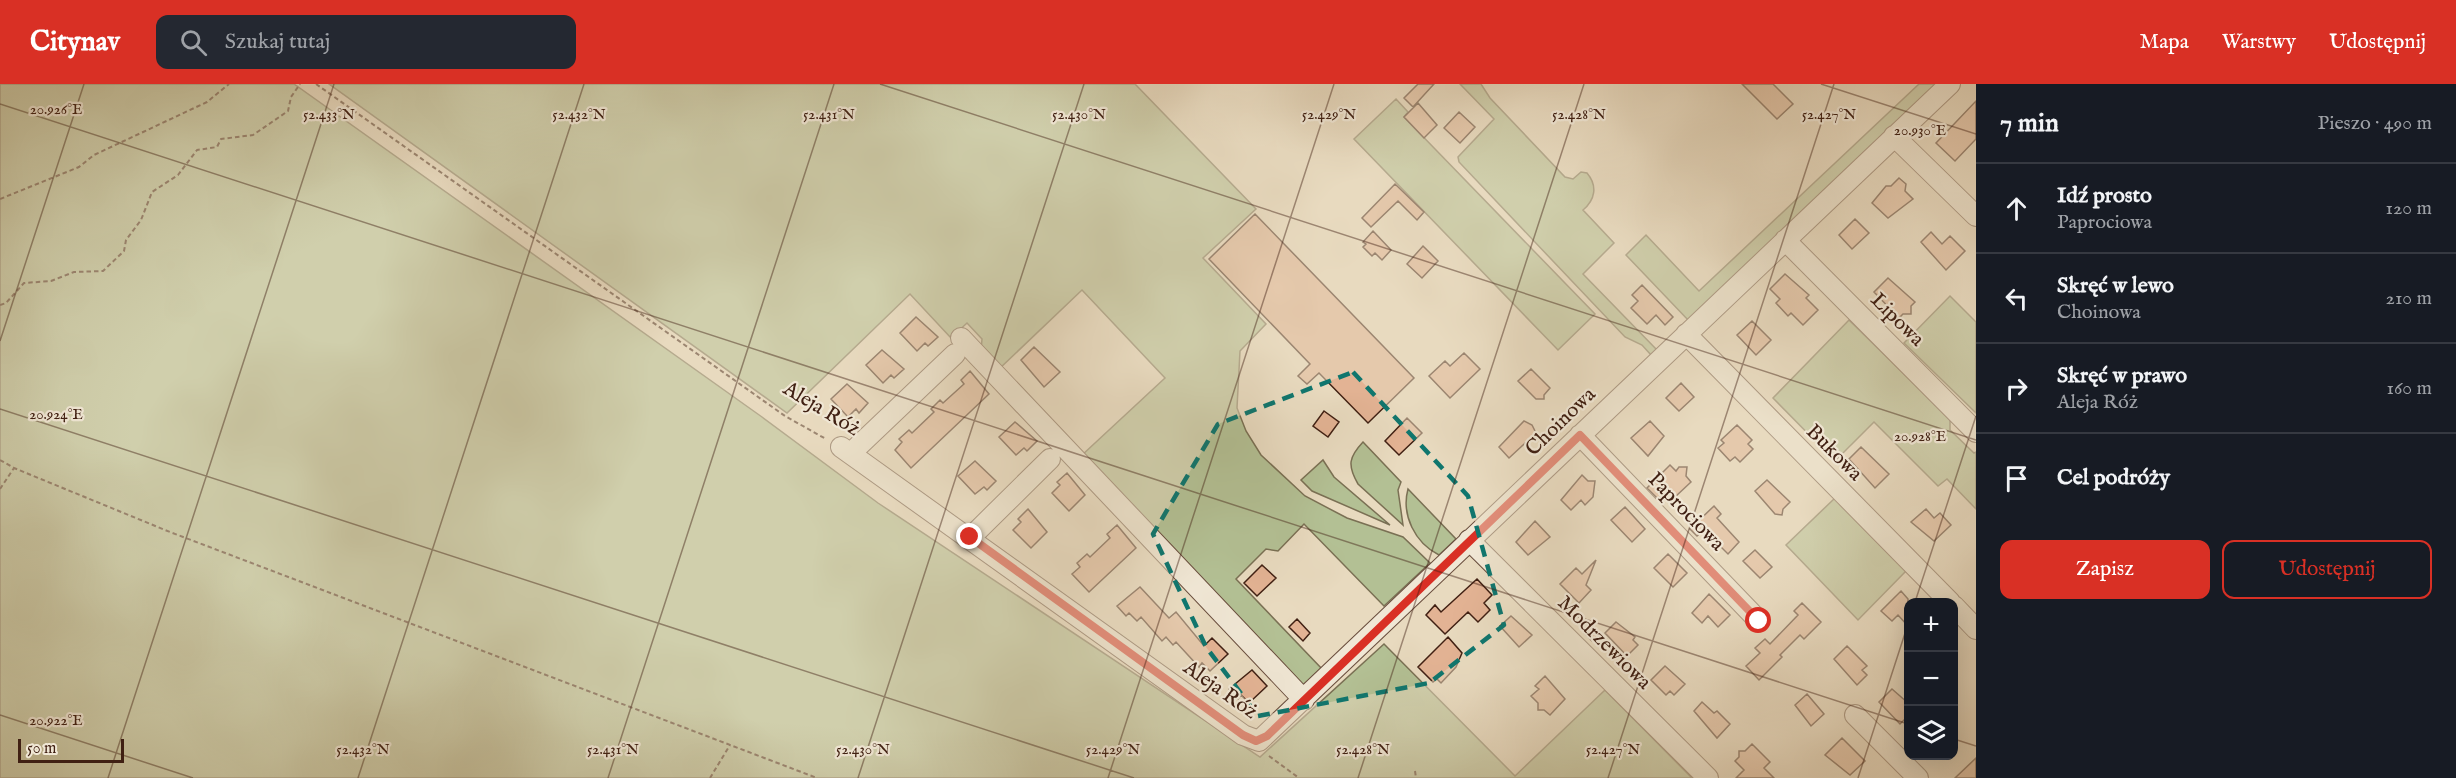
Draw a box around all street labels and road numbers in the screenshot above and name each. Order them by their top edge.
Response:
street label: Lipowa [1864,287,1930,354]
street label: Aleja Róż [777,375,865,443]
street label: Choinowa [1520,381,1603,462]
street label: Bukowa [1800,419,1869,488]
street label: Paprociowa [1642,467,1731,558]
street label: Modrzewiowa [1551,590,1657,697]
street label: Aleja Róż [1177,654,1263,726]

